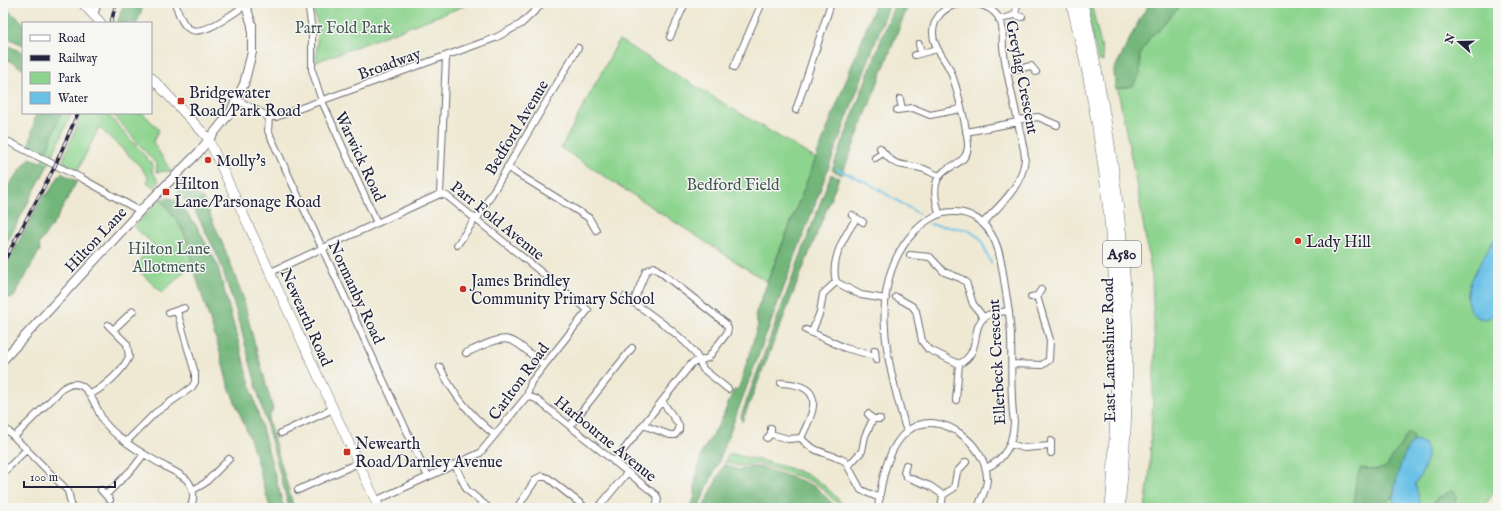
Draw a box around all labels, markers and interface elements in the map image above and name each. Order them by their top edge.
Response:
park label: Parr Fold Park [295,19,392,39]
street label: Greylag Crescent [1000,19,1042,136]
legend [22,22,152,114]
north arrow [1439,22,1479,62]
text: Road [58,31,86,46]
text: N [1442,32,1459,47]
street label: Broadway [355,44,424,85]
text: Railway [58,51,97,66]
text: Park [58,71,81,86]
street label: Bedford Avenue [481,77,554,179]
place label: Bridgewater Road/Park Road [189,84,301,122]
text: Water [58,91,89,106]
marker: Bridgewater Road/Park Road [176,96,186,106]
street label: Warwick Road [330,109,389,205]
place label: Molly's [216,152,266,172]
marker: Molly's [203,155,213,165]
place label: Hilton Lane/Parsonage Road [174,175,321,213]
park label: Bedford Field [686,176,780,196]
street label: Parr Fold Avenue [446,178,548,266]
marker: Hilton Lane/Parsonage Road [161,187,171,197]
street label: Hilton Lane [61,203,132,277]
place label: Lady Hill [1306,233,1372,253]
marker: Lady Hill [1293,236,1303,246]
street label: Normanby Road [323,238,388,348]
park label: Hilton Lane Allotments [128,240,210,278]
road number: A580 [1103,241,1141,267]
street label: Newearth Road [275,266,336,370]
place label: James Brindley Community Primary School [469,272,655,310]
street label: East Lancashire Road [1099,277,1121,422]
marker: James Brindley Community Primary School [458,284,468,294]
street label: Ellerbeck Crescent [985,298,1011,425]
street label: Carlton Road [485,339,555,425]
street label: Harbourne Avenue [549,392,660,487]
place label: Newearth Road/Darnley Avenue [355,435,503,473]
marker: Newearth Road/Darnley Avenue [342,447,352,457]
scale bar [24,463,115,489]
text: 100 m [30,470,58,485]

